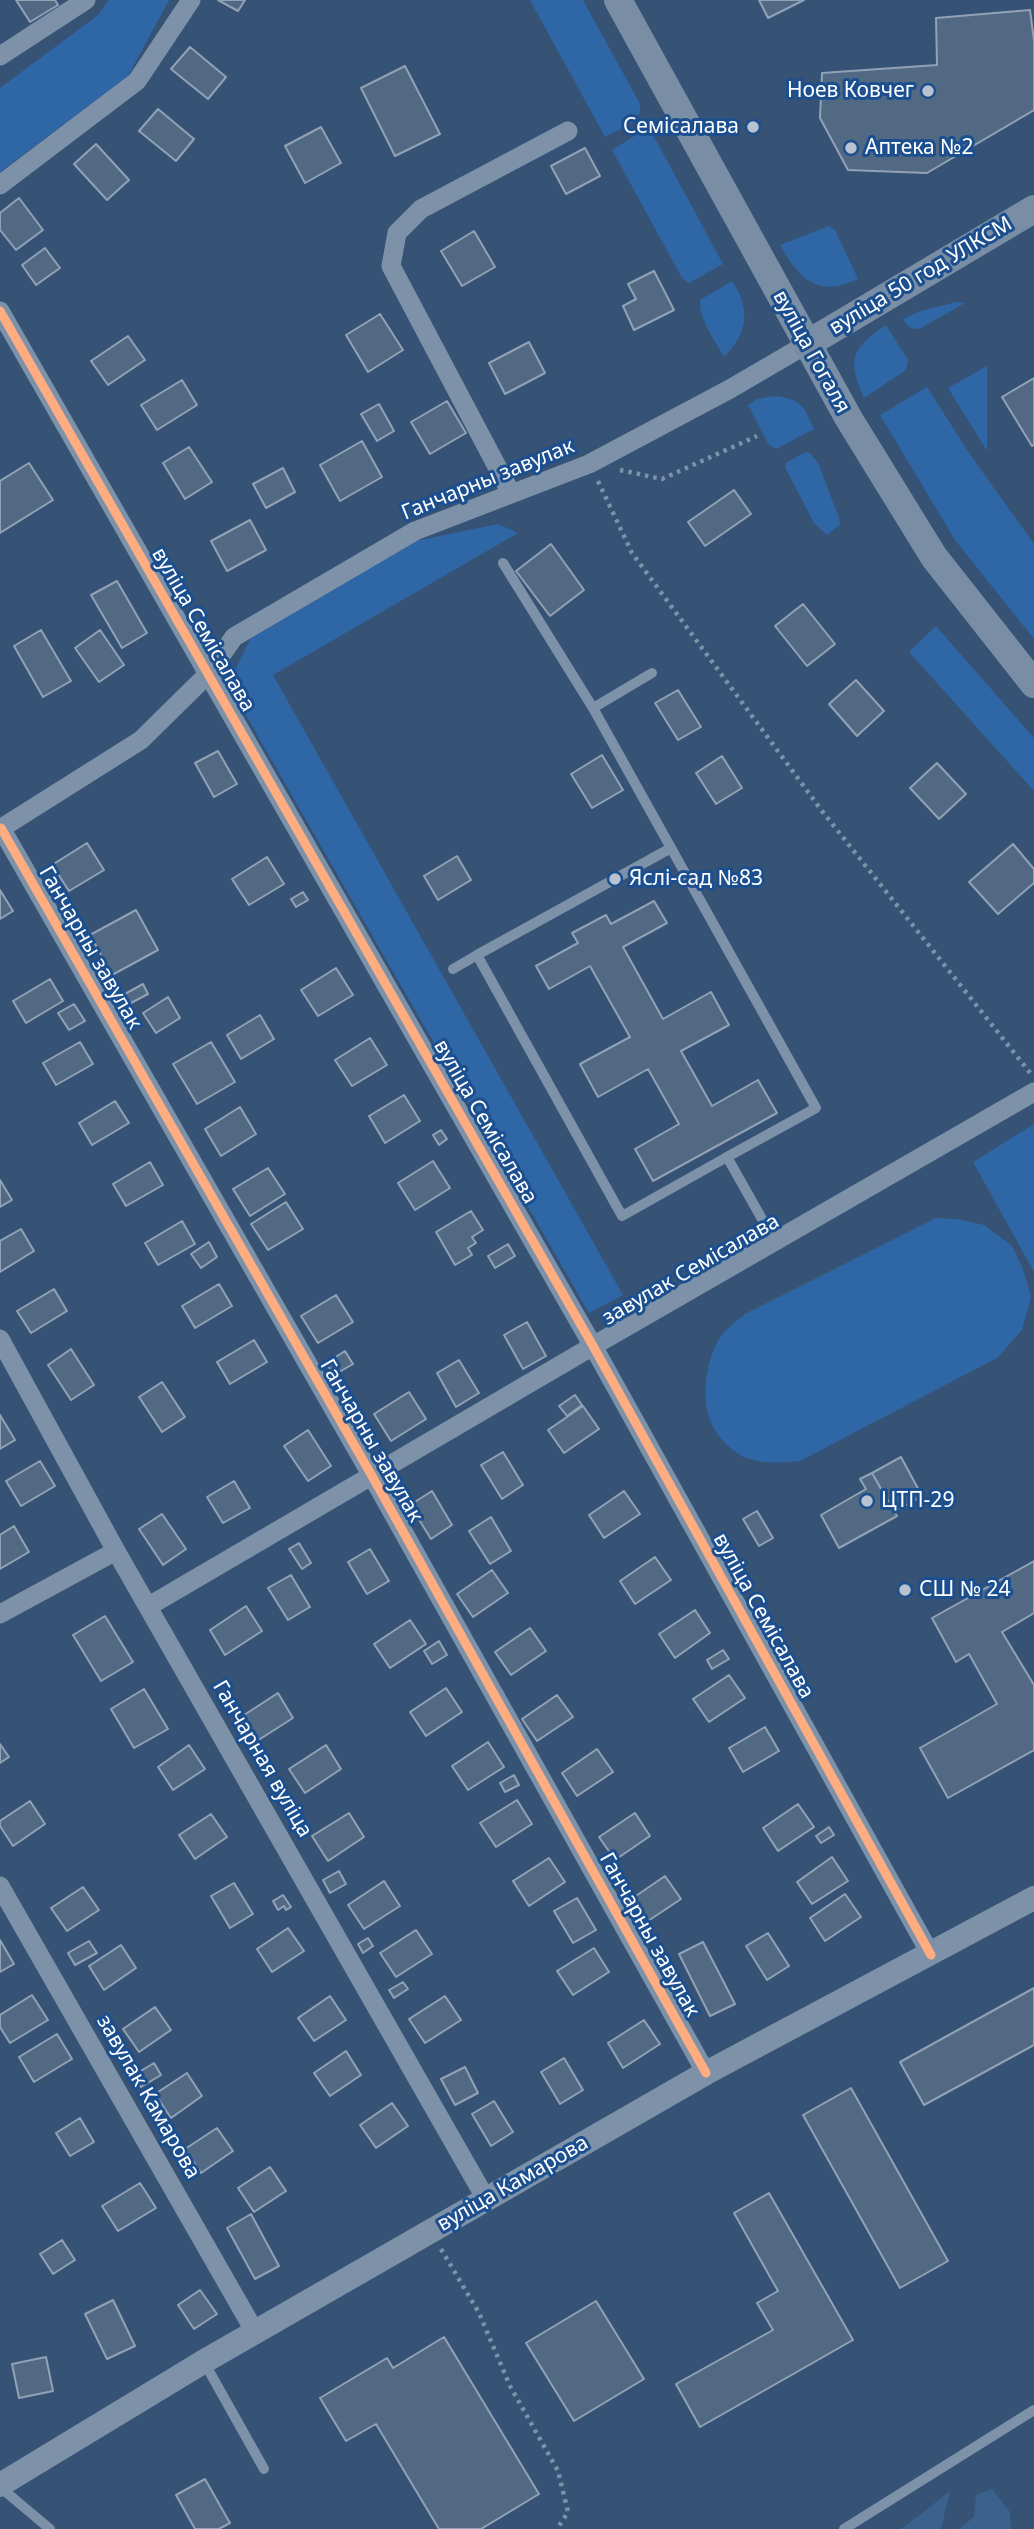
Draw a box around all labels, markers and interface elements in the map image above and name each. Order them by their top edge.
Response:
place label: Ноев Ковчег [787,78,914,104]
marker: Ноев Ковчег [920,83,936,99]
place label: Семісалава [623,114,739,140]
marker: Семісалава [745,119,761,135]
place label: Аптека №2 [865,135,974,161]
marker: Аптека №2 [843,140,859,156]
street label: вуліца 50 год УЛКСМ [825,211,1017,341]
street label: вуліца Гогаля [767,286,855,418]
street label: Ганчарны завулак [398,434,578,526]
street label: вуліца Семісалава [146,544,260,716]
street label: Ганчарны завулак [33,862,147,1034]
place label: Яслі-сад №83 [629,866,763,892]
marker: Яслі-сад №83 [607,871,623,887]
street label: вуліца Семісалава [428,1036,542,1208]
street label: завулак Семісалава [598,1209,784,1331]
street label: Ганчарны завулак [314,1355,428,1527]
place label: ЦТП-29 [881,1488,954,1514]
marker: ЦТП-29 [859,1493,875,1509]
street label: вуліца Семісалава [707,1529,819,1703]
place label: СШ № 24 [919,1577,1011,1603]
marker: СШ № 24 [897,1582,913,1598]
street label: Ганчарная вуліца [207,1676,317,1842]
street label: Ганчарны завулак [593,1848,705,2022]
street label: завулак Камарова [91,2011,205,2183]
street label: вуліца Камарова [433,2131,593,2237]

